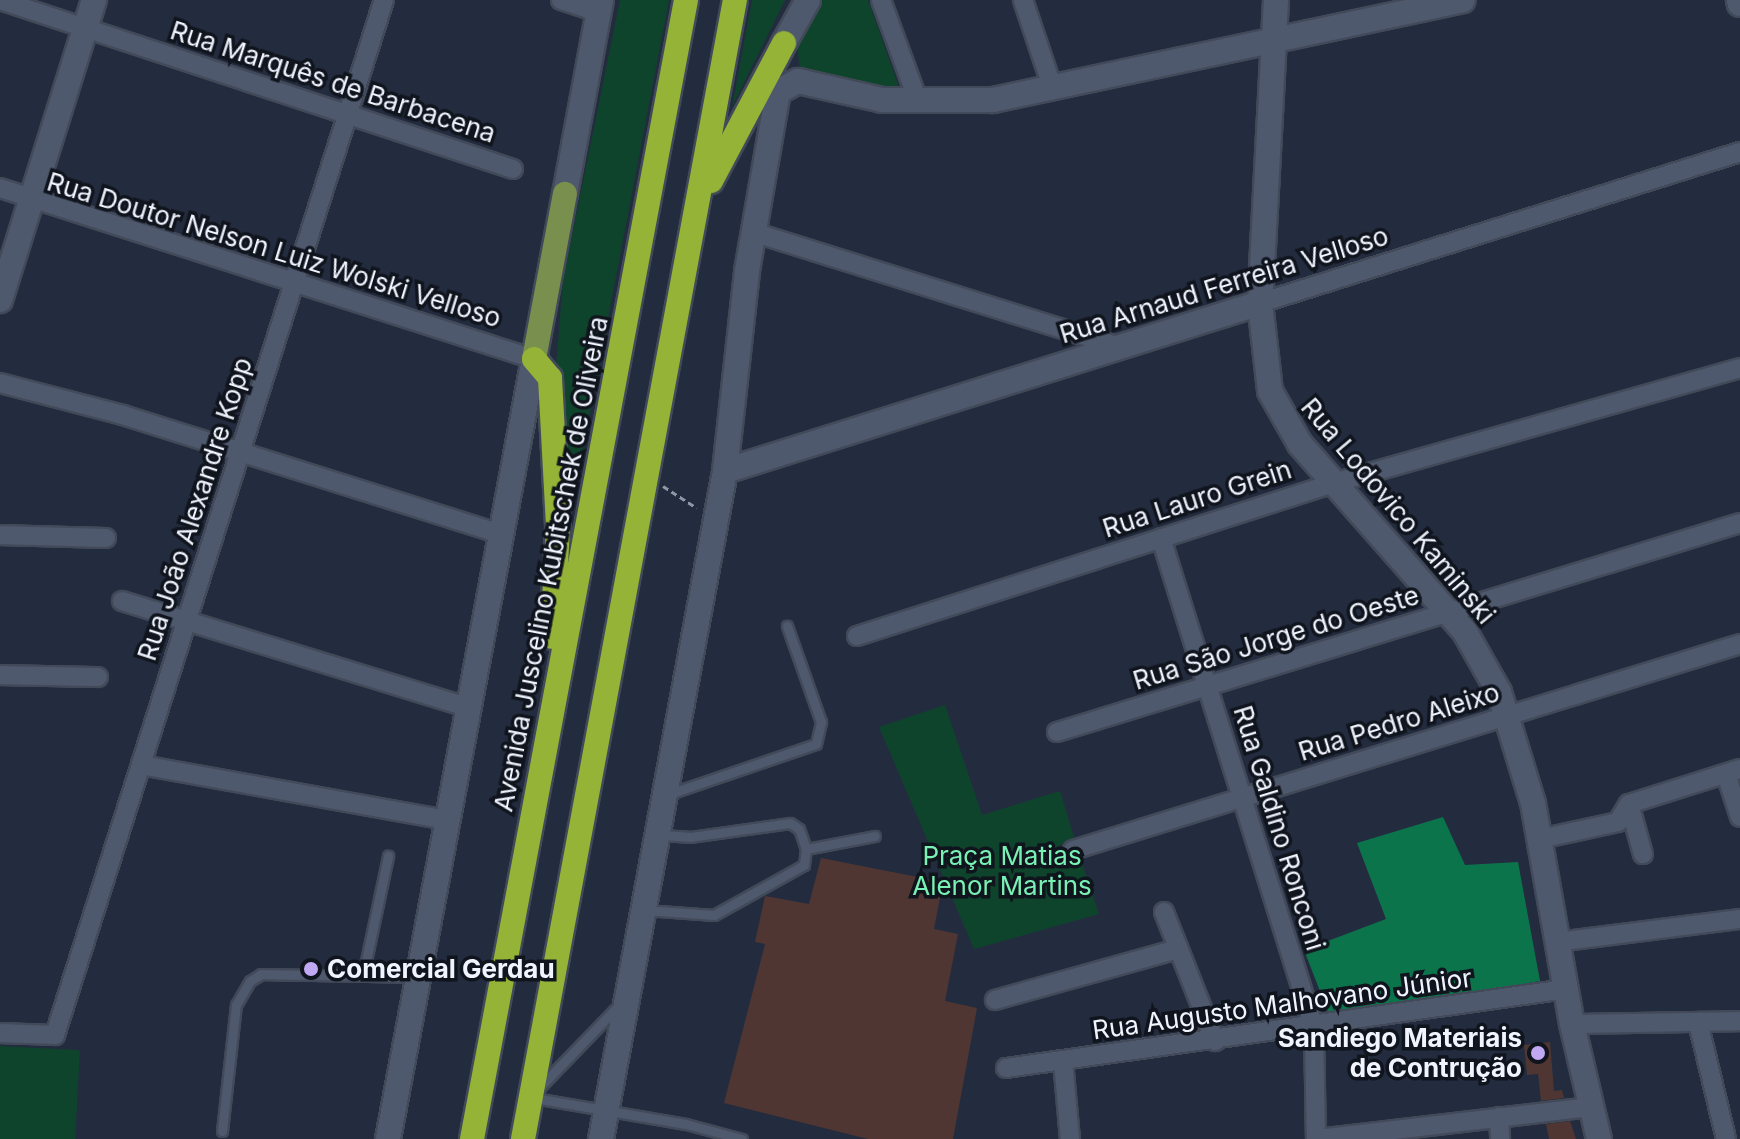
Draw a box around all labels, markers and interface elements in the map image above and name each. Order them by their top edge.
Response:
street label: Rua Marquês de Barbacena [167,15,499,149]
street label: Rua Doutor Nelson Luiz Wolski Velloso [43,166,505,334]
street label: Rua Arnaud Ferreira Velloso [1056,220,1392,350]
street label: Avenida Juscelino Kubitschek de Oliveira [488,314,614,814]
street label: Rua João Alexandre Kopp [131,354,259,664]
street label: Rua Lodovico Kaminski [1295,392,1501,630]
street label: Rua Lauro Grein [1099,454,1295,544]
street label: Rua São Jorge do Oeste [1129,580,1423,696]
street label: Rua Pedro Aleixo [1295,677,1503,767]
street label: Rua Galdino Ronconi [1227,702,1331,954]
park label: Praça Matias Alenor Martins [912,840,1092,902]
place label: Comercial Gerdau [327,953,555,985]
marker: Comercial Gerdau [302,960,320,978]
street label: Rua Augusto Malhovano Júnior [1090,962,1474,1046]
place label: Sandiego Materiais de Contrução [1278,1022,1522,1084]
marker: Sandiego Materiais de Contrução [1529,1044,1547,1062]

